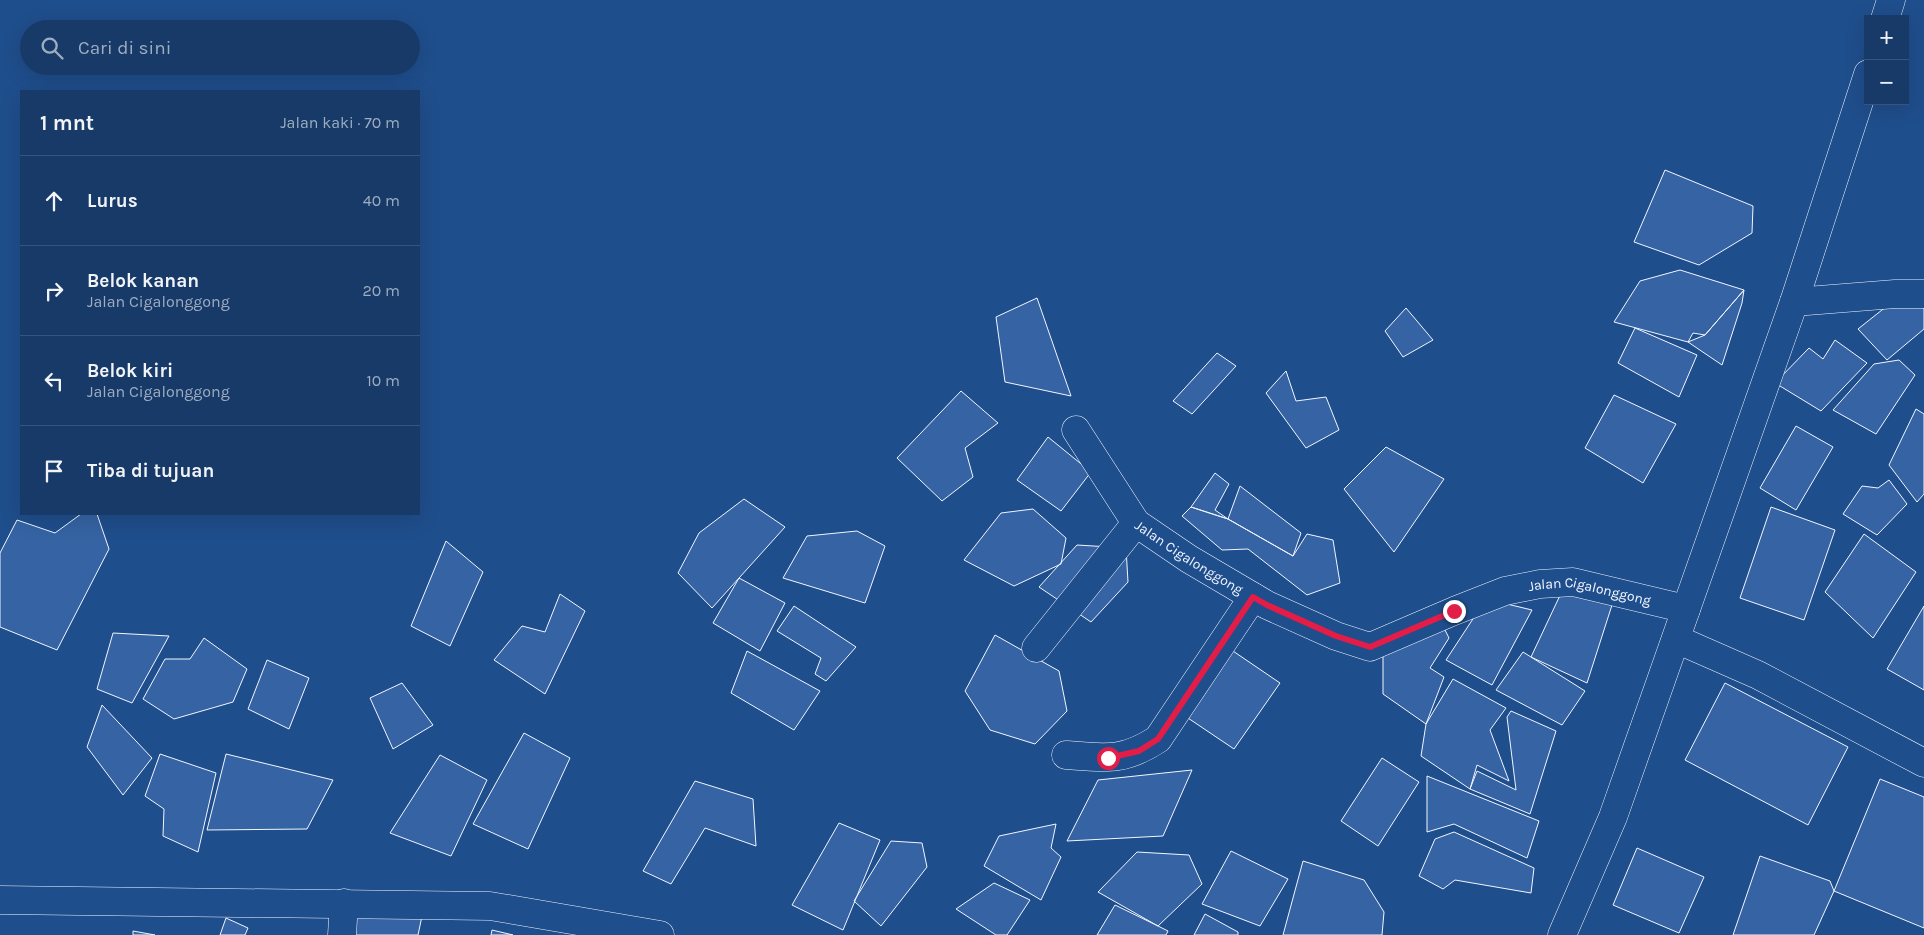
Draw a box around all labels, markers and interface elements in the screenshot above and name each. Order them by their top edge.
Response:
map controls [1864,15,1909,105]
button: + [1864,15,1909,60]
search box [20,20,420,75]
icon: search [38,34,66,62]
text: Cari di sini [78,37,171,59]
button: − [1864,60,1909,105]
text: 1 mnt [40,111,94,135]
text: Jalan kaki · 70 m [280,113,400,132]
icon: ahead [40,187,68,215]
text: Lurus [87,190,138,212]
text: 40 m [363,191,400,210]
text: Belok kanan [87,270,199,292]
icon: right [40,277,68,305]
text: 20 m [362,281,400,300]
text: Jalan Cigalonggong [87,292,230,311]
text: Belok kiri [87,360,173,382]
icon: left [40,367,68,395]
text: 10 m [366,371,400,390]
text: Jalan Cigalonggong [87,382,230,401]
icon: arrive [40,457,68,485]
text: Tiba di tujuan [87,460,214,482]
street label: Jalan Cigalonggong [1132,516,1247,598]
street label: Jalan Cigalonggong [1526,574,1653,609]
route end [1443,600,1466,623]
route start [1097,747,1120,770]

